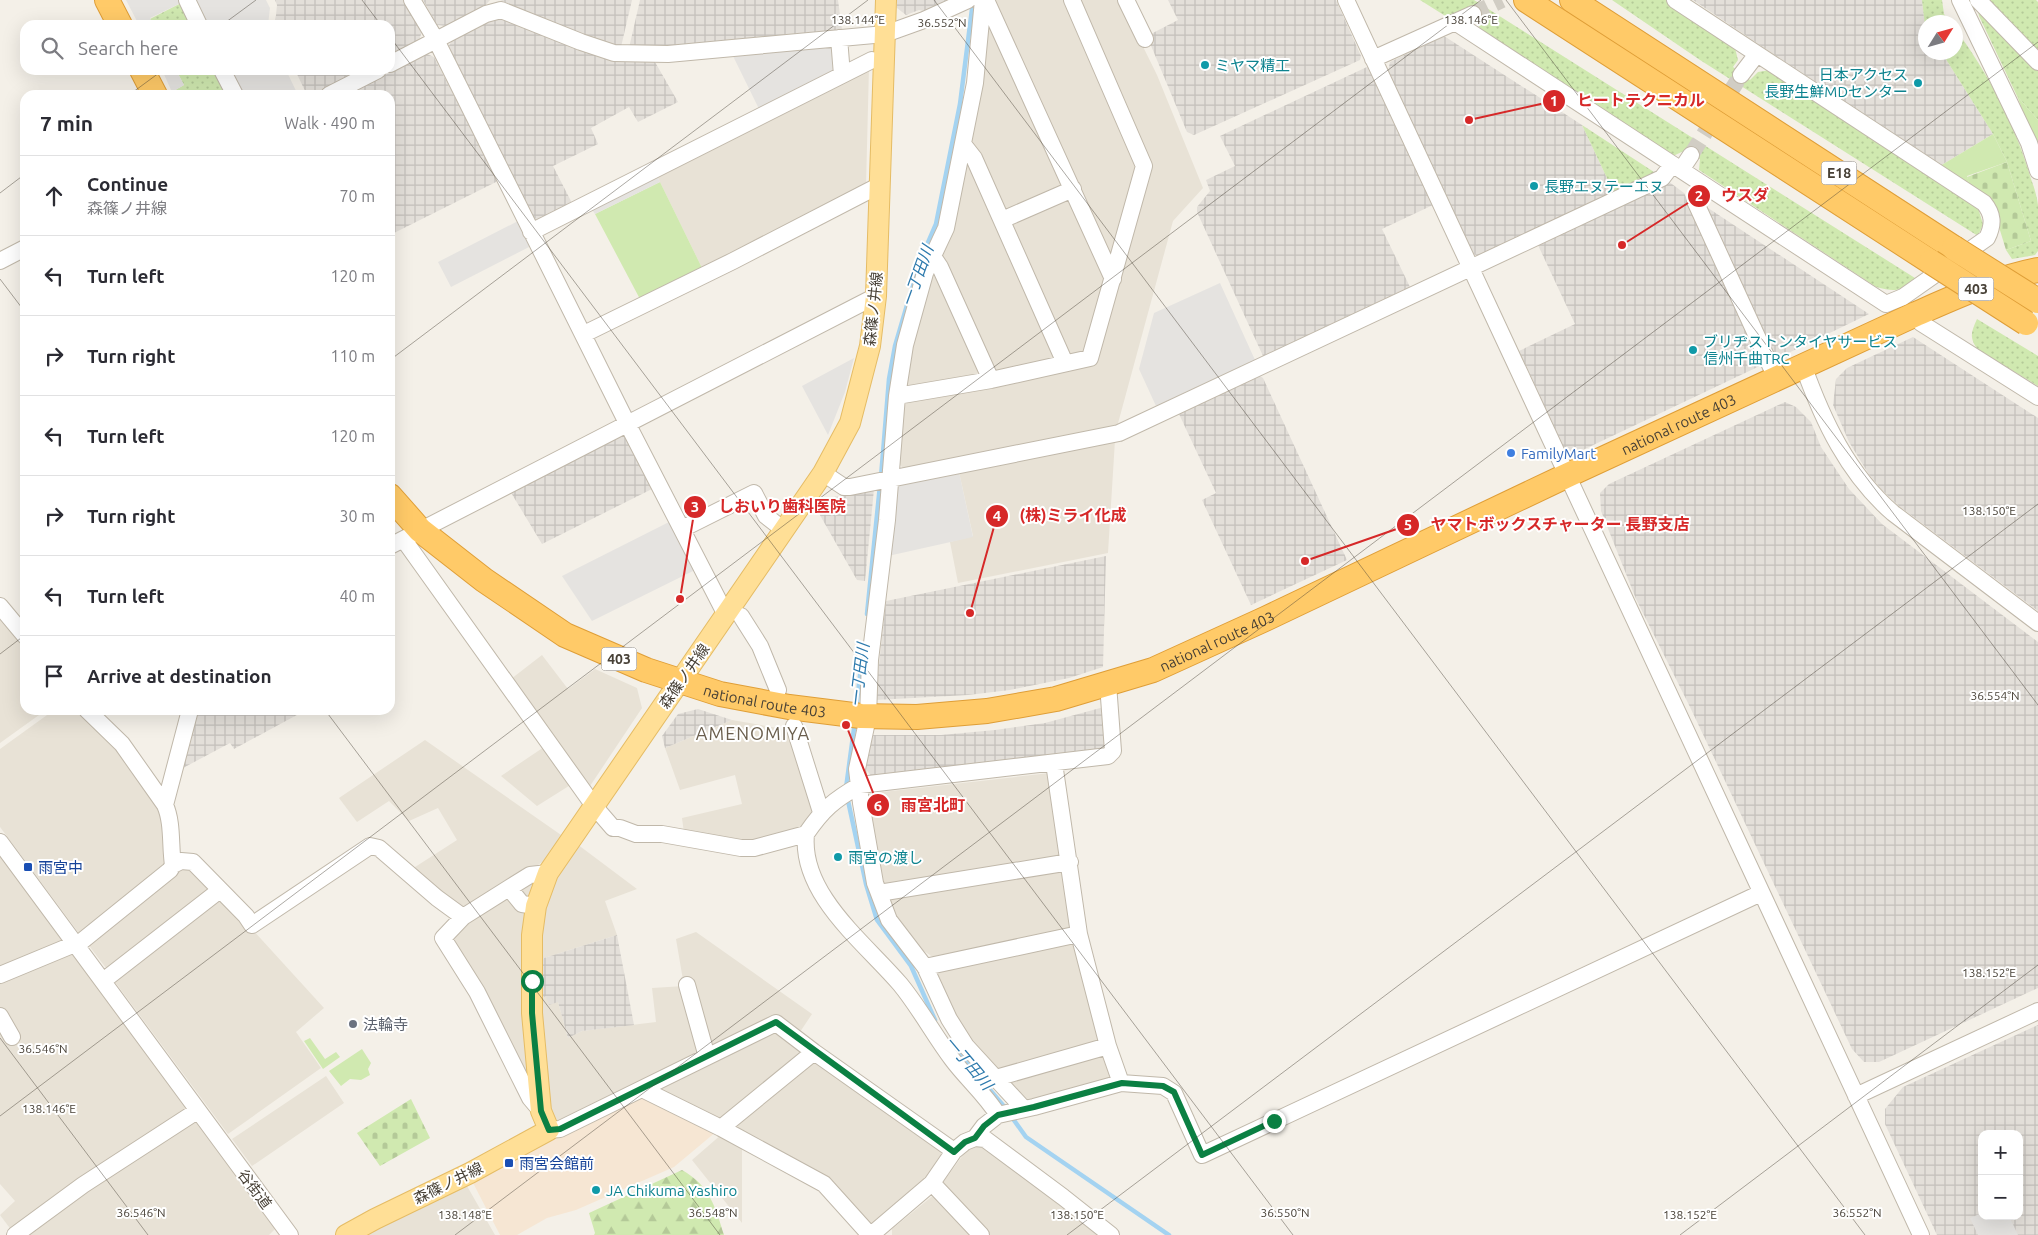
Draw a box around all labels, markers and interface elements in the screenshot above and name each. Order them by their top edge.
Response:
text: 138.144°E [831,13,885,26]
text: 138.146°E [1444,13,1498,26]
north arrow [1918,15,1963,60]
text: 36.552°N [917,16,967,29]
search box [20,20,395,75]
icon: search [38,34,66,62]
text: Search here [78,37,178,59]
place label: ミヤマ精工 [1215,57,1290,74]
marker: ミヤマ精工 [1199,59,1211,71]
place label: 日本アクセス 長野生鮮MDセンター [1764,66,1908,100]
marker: 日本アクセス 長野生鮮MDセンター [1912,77,1924,89]
callout: ヒートテクニカル [1542,85,1715,116]
text: ヒートテクニカル [1577,91,1705,109]
text: 1 [1550,92,1558,109]
text: 7 min [40,111,93,135]
text: Walk · 490 m [284,114,375,132]
road number: E18 [1822,162,1856,184]
text: Continue [87,173,168,195]
place label: 長野エヌテーエヌ [1544,178,1664,195]
marker: 長野エヌテーエヌ [1528,180,1540,192]
callout: ウスダ [1686,180,1779,211]
icon: ahead [40,182,68,210]
text: ウスダ [1721,186,1769,204]
text: 70 m [339,187,375,205]
text: 2 [1695,187,1703,204]
text: 森篠ノ井線 [87,199,167,217]
water label: 一丁田川 [898,241,937,309]
icon: left [40,262,68,290]
text: Turn left [87,265,165,287]
text: 120 m [330,267,375,285]
street label: 森篠ノ井線 [861,271,885,347]
road number: 403 [1958,278,1994,300]
place label: ブリヂストンタイヤサービス 信州千曲TRC [1703,333,1898,367]
icon: right [40,342,68,370]
marker: ブリヂストンタイヤサービス 信州千曲TRC [1687,344,1699,356]
text: Turn right [87,345,175,367]
text: 110 m [330,347,375,365]
street label: national route 403 [1618,390,1738,458]
icon: left [40,422,68,450]
text: Turn left [87,425,165,447]
text: 120 m [330,427,375,445]
place label: FamilyMart [1521,445,1596,462]
marker: FamilyMart [1505,447,1517,459]
callout: しおいり歯科医院 [683,491,856,522]
text: しおいり歯科医院 [718,497,846,515]
text: 3 [691,498,699,515]
callout: (株)ミライ化成 [984,500,1136,531]
icon: right [40,502,68,530]
text: 138.150°E [1962,504,2016,517]
text: Turn right [87,505,175,527]
text: (株)ミライ化成 [1019,506,1127,525]
text: 30 m [339,507,375,525]
text: 4 [993,507,1001,524]
callout: ヤマトボックスチャーター 長野支店 [1395,509,1700,540]
text: ヤマトボックスチャーター 長野支店 [1430,515,1690,533]
text: 5 [1404,516,1412,533]
icon: left [40,582,68,610]
text: Turn left [87,585,165,607]
text: 40 m [339,587,375,605]
street label: national route 403 [1157,607,1277,674]
street label: 森篠ノ井線 [656,640,712,712]
water label: 一丁田川 [846,640,872,708]
road number: 403 [602,648,636,671]
icon: arrive [40,662,68,690]
text: Arrive at destination [87,665,272,687]
street label: national route 403 [702,681,827,720]
text: 36.554°N [1970,689,2020,702]
district label: AMENOMIYA [696,723,810,743]
callout: 雨宮北町 [866,790,975,821]
text: 雨宮北町 [901,796,965,814]
text: 6 [874,797,882,814]
place label: 雨宮の渡し [848,849,923,866]
marker: 雨宮の渡し [832,851,844,863]
place label: 雨宮中 [38,859,83,876]
marker: 雨宮中 [22,861,34,873]
text: 138.152°E [1962,966,2016,979]
route start [521,970,544,993]
place label: 法輪寺 [363,1016,408,1033]
marker: 法輪寺 [347,1018,359,1030]
water label: 一丁田川 [942,1033,998,1095]
text: 36.546°N [18,1042,68,1055]
text: 138.146°E [22,1102,76,1115]
route end [1263,1110,1286,1133]
map controls [1978,1130,2023,1220]
button: + [1978,1130,2023,1175]
place label: 雨宮会館前 [519,1155,594,1172]
marker: 雨宮会館前 [503,1157,515,1169]
street label: 森篠ノ井線 [411,1159,485,1207]
street label: 谷街道 [235,1166,275,1212]
button: − [1978,1175,2023,1220]
place label: JA Chikuma Yashiro [606,1182,737,1199]
marker: JA Chikuma Yashiro [590,1184,602,1196]
text: 36.546°N [116,1206,166,1219]
text: 36.548°N [688,1206,738,1219]
text: 36.550°N [1260,1206,1310,1219]
text: 36.552°N [1832,1206,1882,1219]
text: 138.148°E [438,1208,492,1221]
text: 138.150°E [1050,1208,1104,1221]
text: 138.152°E [1663,1208,1717,1221]

